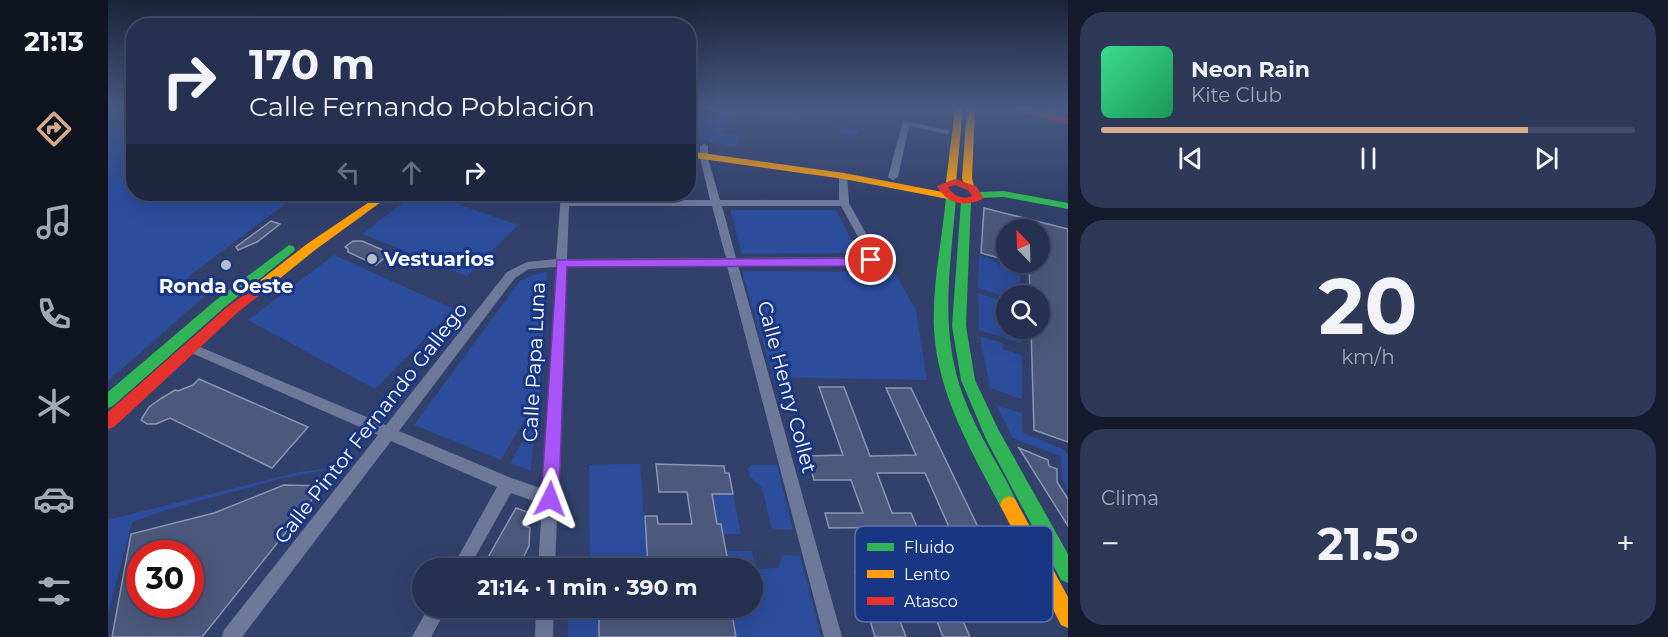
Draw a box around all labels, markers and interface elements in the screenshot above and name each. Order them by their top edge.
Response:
text: 21:13 [24,25,84,58]
text: 170 m [249,38,375,90]
icon: right [150,42,228,120]
text: Neon Rain [1191,56,1310,83]
text: Kite Club [1191,83,1282,107]
text: Calle Fernando Población [249,90,595,123]
icon: directions [33,108,75,150]
icon: previous [1174,142,1207,175]
icon: pause [1352,142,1385,175]
icon: next [1530,142,1563,175]
icon: left [332,156,365,189]
icon: ahead [395,156,428,189]
icon: right [458,156,491,189]
icon: music [33,201,75,243]
north arrow [996,219,1050,273]
map controls [996,219,1050,339]
pin [845,234,896,285]
icon: arrive [854,243,887,276]
place label: Vestuarios [383,247,495,271]
marker: Vestuarios [365,252,379,266]
marker: Ronda Oeste [219,258,233,272]
text: 20 [1319,258,1417,354]
place label: Ronda Oeste [159,274,293,298]
street label: Calle Papa Luna [518,281,550,443]
button: search [996,285,1050,339]
icon: phone [33,293,75,335]
street label: Calle Pintor Fernando Gallego [269,298,473,548]
street label: Calle Henry Collet [753,298,821,476]
text: km/h [1341,345,1395,369]
icon: climate [33,385,75,427]
position arrow [518,467,582,531]
icon: car [33,478,75,520]
text: Clima [1101,486,1159,510]
text: 21.5° [1317,516,1419,571]
text: − [1101,523,1120,563]
text: + [1616,523,1635,563]
legend [855,526,1053,622]
text: Fluido [904,538,954,557]
speed limit sign: 30 [126,540,204,618]
text: Lento [904,565,950,584]
icon: filters [33,570,75,612]
text: 21:14 · 1 min · 390 m [477,574,698,601]
text: Atasco [904,592,958,611]

